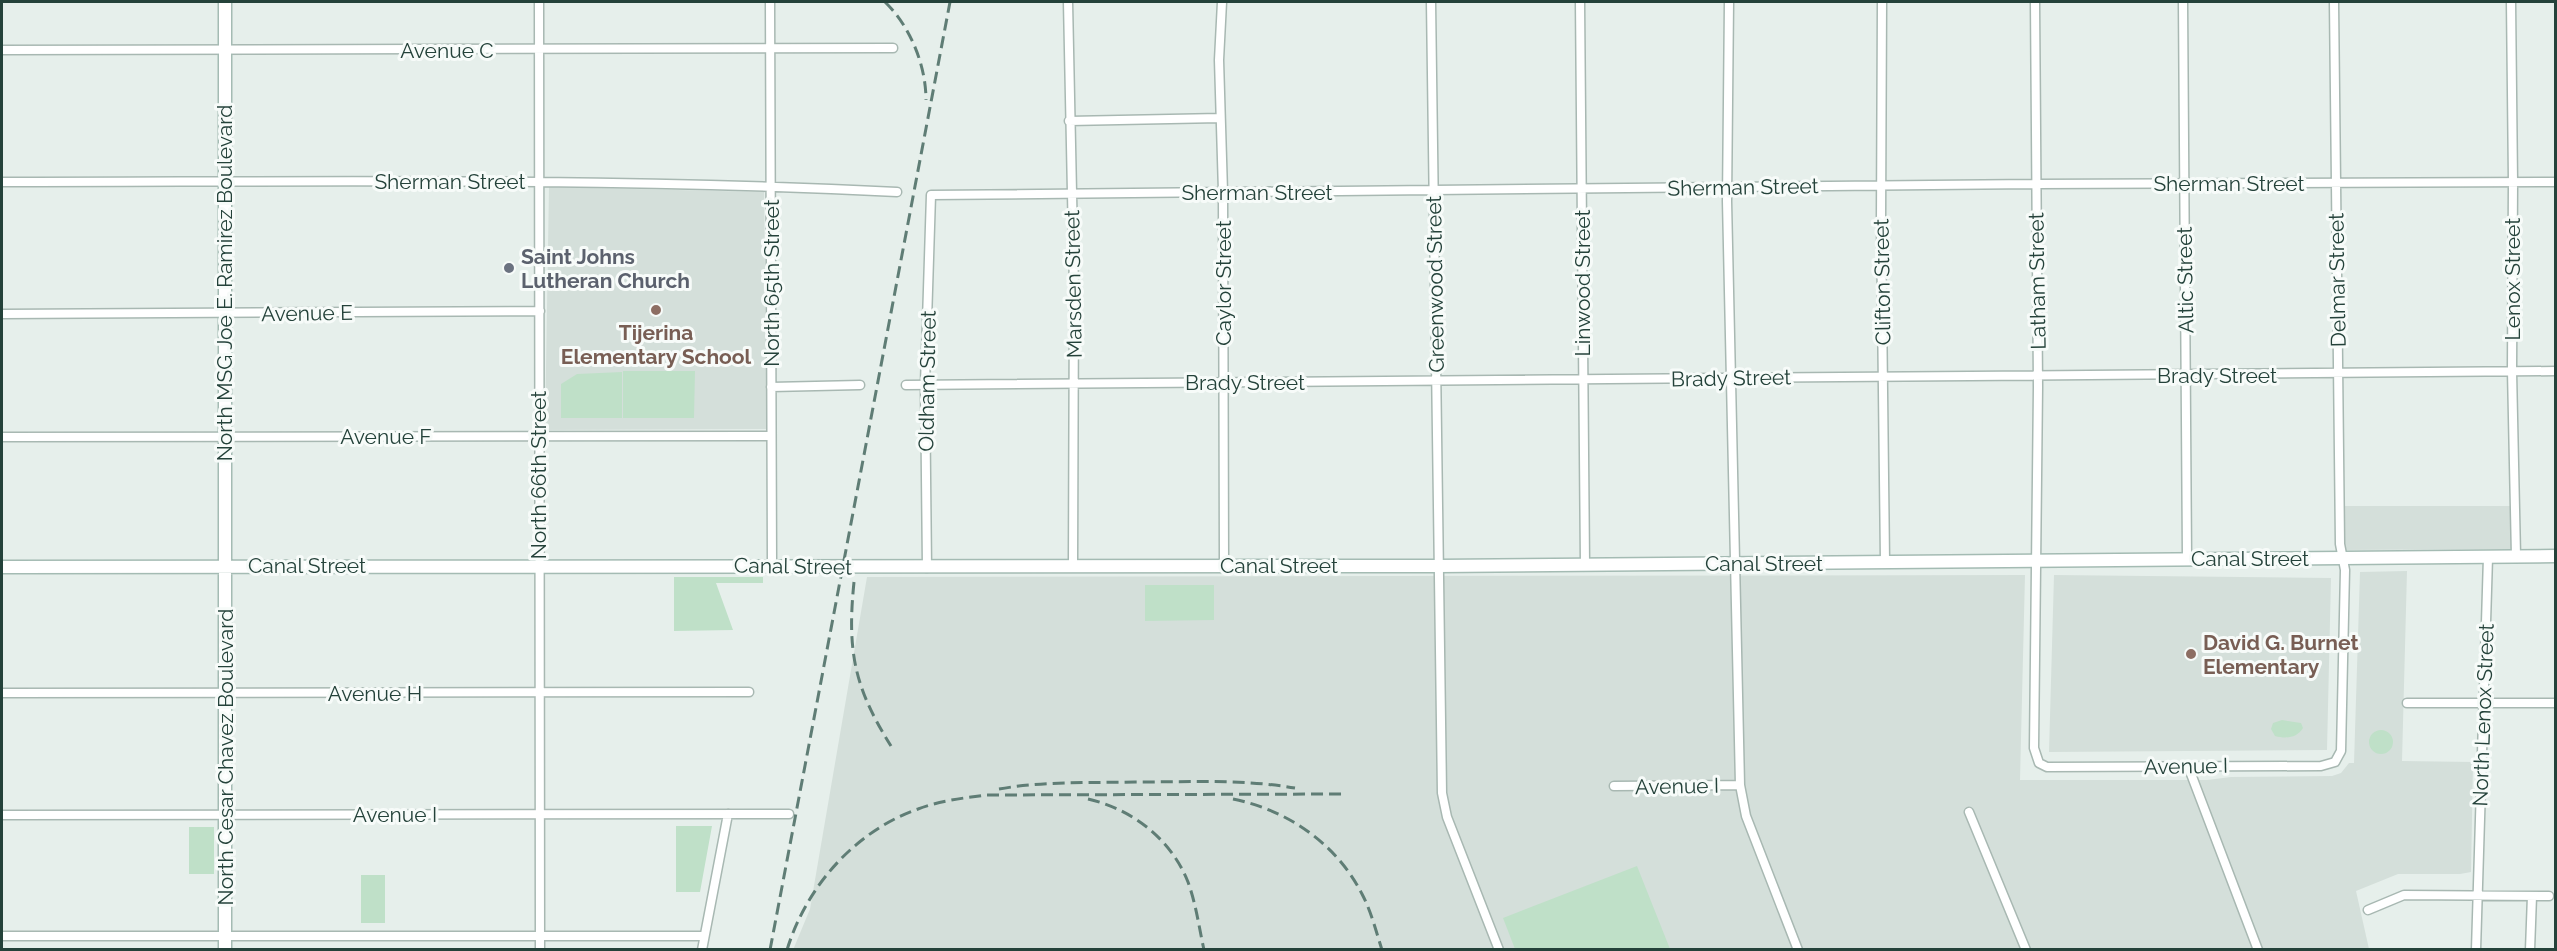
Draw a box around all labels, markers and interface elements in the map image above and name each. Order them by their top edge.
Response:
street label: Avenue C [400,38,494,63]
street label: North MSG Joe E. Ramirez Boulevard [212,105,237,461]
street label: Sherman Street [374,169,526,194]
street label: Sherman Street [2153,171,2305,196]
street label: Sherman Street [1667,173,1819,201]
street label: Sherman Street [1181,180,1333,205]
street label: Greenwood Street [1421,195,1449,373]
street label: North 65th Street [759,199,784,367]
street label: Linwood Street [1570,209,1595,357]
street label: Marsden Street [1059,210,1087,358]
street label: Latham Street [2023,212,2051,350]
street label: Delmar Street [2323,213,2351,347]
street label: Clifton Street [1868,218,1896,346]
street label: Lenox Street [2500,218,2525,340]
street label: Caylor Street [1211,220,1236,346]
street label: Altic Street [2172,226,2198,334]
place label: Saint Johns Lutheran Church [521,244,690,293]
marker: Saint Johns Lutheran Church [502,261,516,275]
street label: Avenue E [261,300,353,326]
marker: Tijerina Elementary School [649,303,663,317]
street label: Oldham Street [913,310,941,452]
place label: Tijerina Elementary School [561,320,752,369]
street label: Brady Street [2157,363,2277,388]
street label: Brady Street [1671,364,1791,392]
street label: Brady Street [1185,370,1305,395]
street label: North 66th Street [526,391,551,559]
street label: Avenue F [340,424,432,449]
street label: Canal Street [2191,546,2309,571]
street label: Canal Street [1705,551,1823,576]
street label: Canal Street [734,552,852,580]
street label: Canal Street [248,553,366,578]
street label: Canal Street [1220,553,1338,578]
street label: North Cesar Chavez Boulevard [213,609,238,905]
street label: North Lenox Street [2467,623,2499,807]
place label: David G. Burnet Elementary [2203,630,2359,679]
marker: David G. Burnet Elementary [2184,647,2198,661]
street label: Avenue H [328,681,422,706]
street label: Avenue I [2144,753,2228,779]
street label: Avenue I [1635,773,1719,799]
street label: Avenue I [353,802,437,827]

